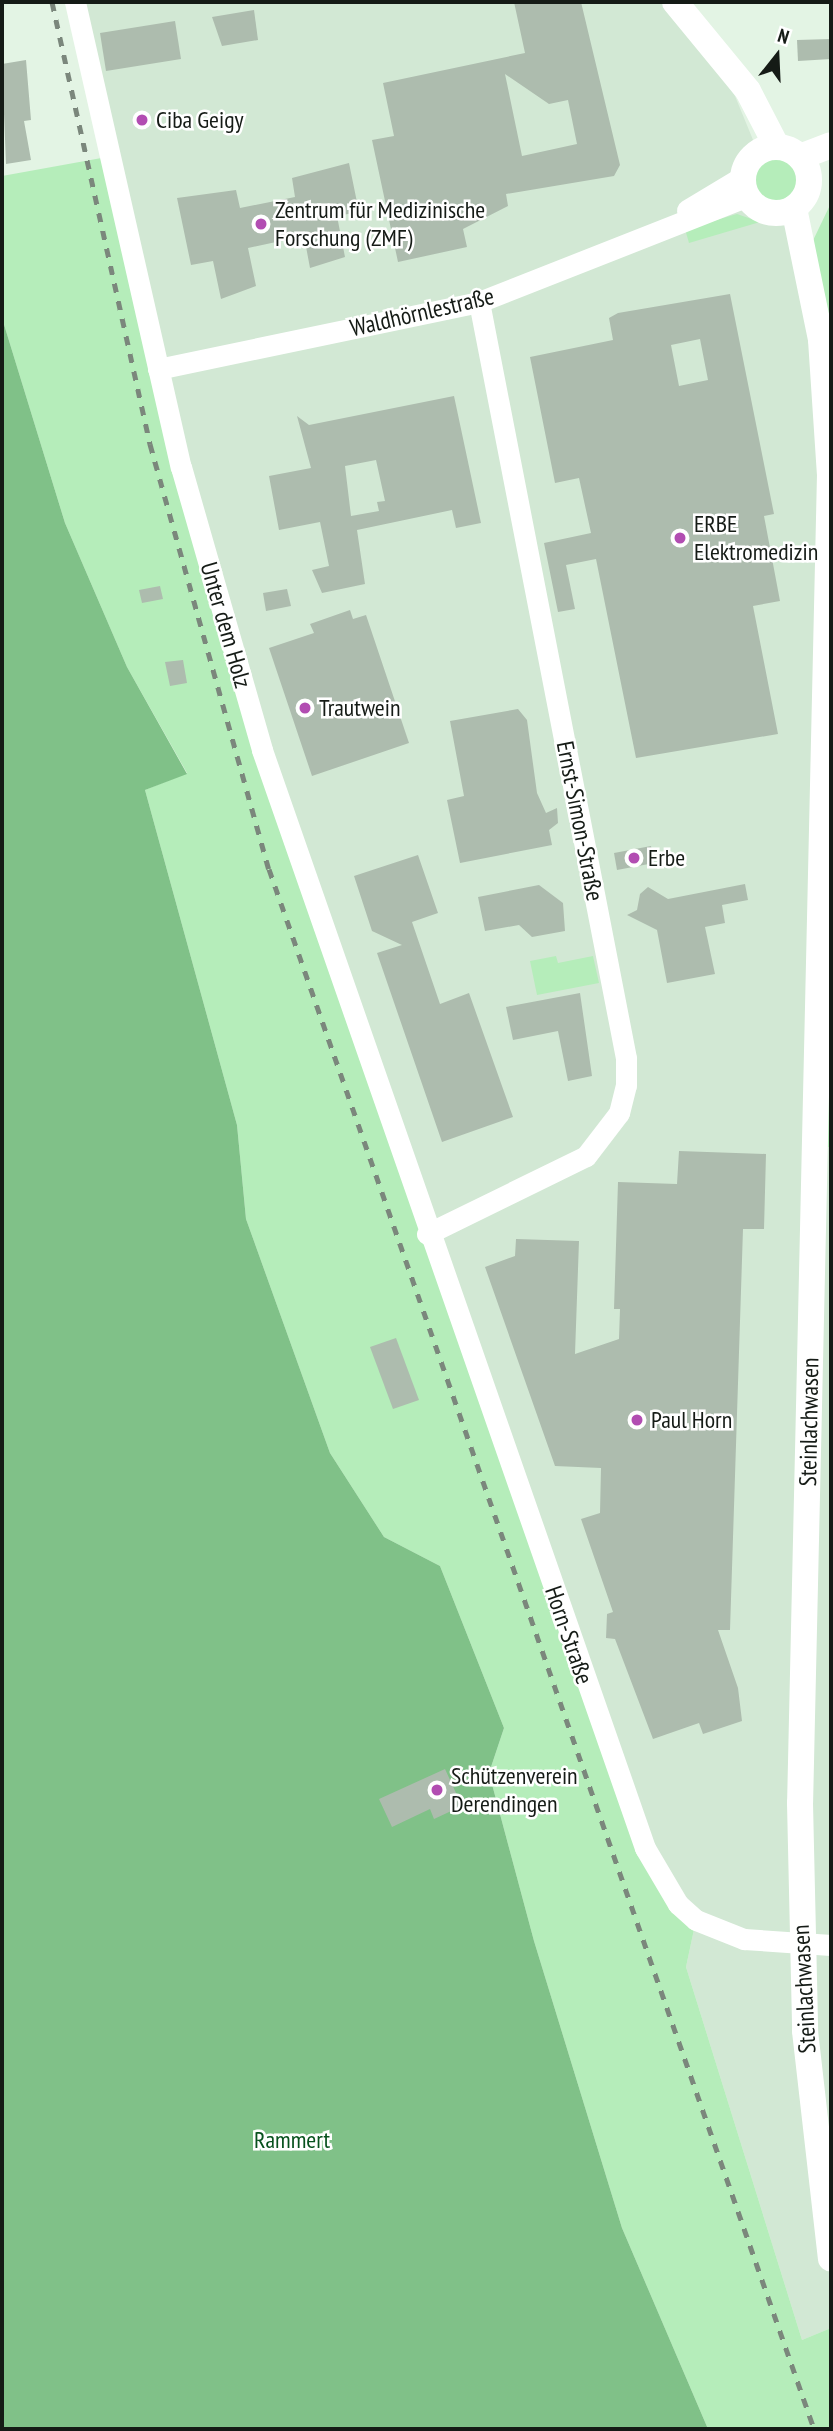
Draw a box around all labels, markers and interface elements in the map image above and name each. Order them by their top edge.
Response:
north arrow [742,21,812,91]
text: N [775,23,792,49]
place label: Ciba Geigy [156,106,244,134]
marker: Ciba Geigy [134,112,150,128]
place label: Zentrum für Medizinische Forschung (ZMF) [275,196,485,252]
marker: Zentrum für Medizinische Forschung (ZMF) [253,216,269,232]
street label: Waldhörnlestraße [347,281,497,343]
place label: ERBE Elektromedizin [694,510,818,566]
marker: ERBE Elektromedizin [672,530,688,546]
street label: Unter dem Holz [194,559,258,691]
place label: Trautwein [319,694,400,722]
marker: Trautwein [297,700,313,716]
street label: Ernst-Simon-Straße [550,739,610,903]
place label: Erbe [648,844,685,872]
marker: Erbe [626,850,642,866]
street label: Steinlachwasen [793,1357,825,1487]
place label: Paul Horn [651,1406,732,1434]
marker: Paul Horn [629,1412,645,1428]
street label: Horn-Straße [539,1582,599,1688]
place label: Schützenverein Derendingen [451,1762,578,1818]
marker: Schützenverein Derendingen [429,1782,445,1798]
street label: Steinlachwasen [786,1924,822,2054]
park label: Rammert [254,2126,330,2154]

